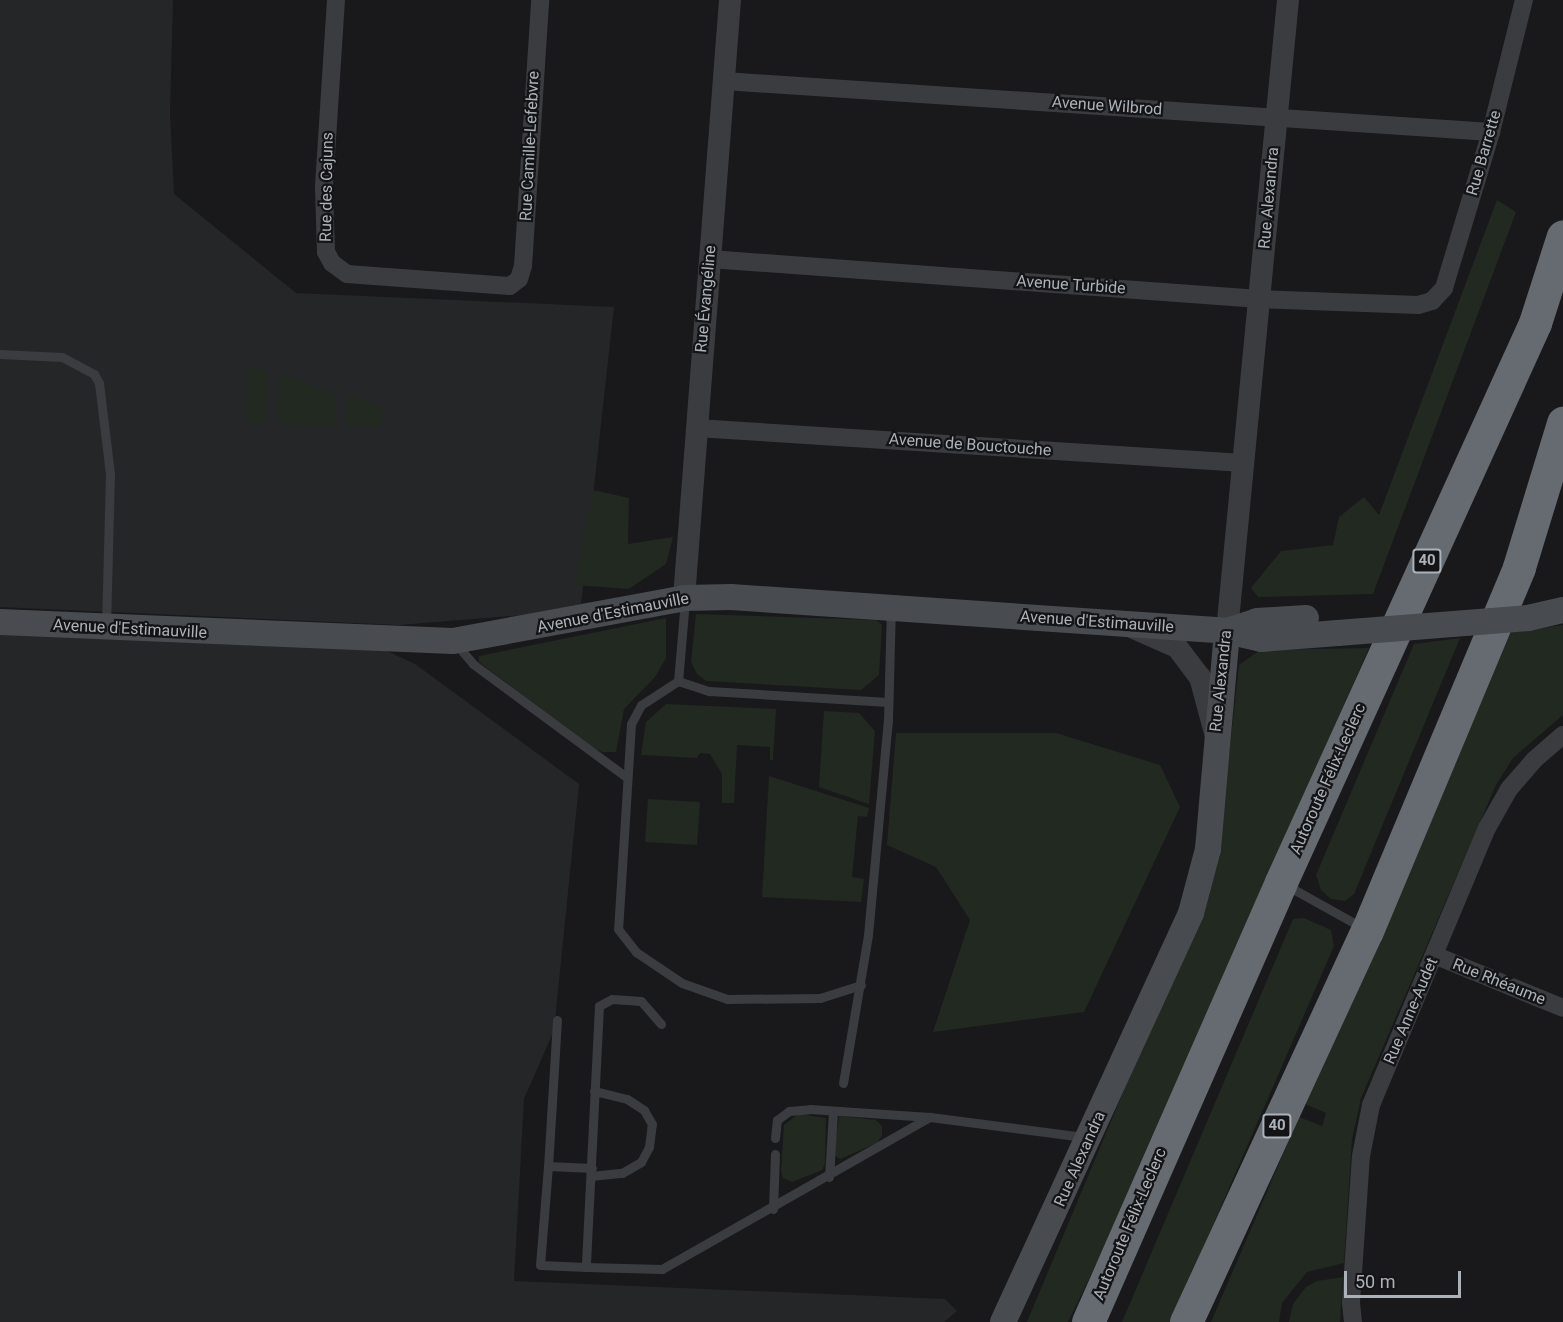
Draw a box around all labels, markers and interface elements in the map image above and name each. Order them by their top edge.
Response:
street label: Rue Camille-Lefebvre [516,70,544,222]
street label: Avenue Wilbrod [1051,93,1163,119]
street label: Rue Barrette [1463,108,1505,198]
street label: Rue des Cajuns [316,132,338,242]
street label: Rue Alexandra [1255,146,1283,250]
street label: Rue Évangéline [692,244,720,354]
street label: Avenue Turbide [1016,272,1126,298]
street label: Avenue de Bouctouche [888,430,1052,460]
road number: 40 [1412,549,1442,573]
street label: Avenue d'Estimauville [536,589,690,637]
street label: Avenue d'Estimauville [1019,607,1175,637]
street label: Avenue d'Estimauville [53,615,207,643]
street label: Rue Alexandra [1206,629,1236,733]
street label: Autoroute Félix-Leclerc [1286,701,1370,857]
street label: Rue Anne-Audet [1380,955,1442,1067]
street label: Rue Rhéaume [1450,955,1548,1009]
street label: Rue Alexandra [1050,1108,1110,1210]
road number: 40 [1262,1114,1292,1138]
street label: Autoroute Félix-Leclerc [1089,1145,1171,1303]
scale bar [1347,1259,1464,1297]
text: 50 m [1355,1271,1395,1292]

